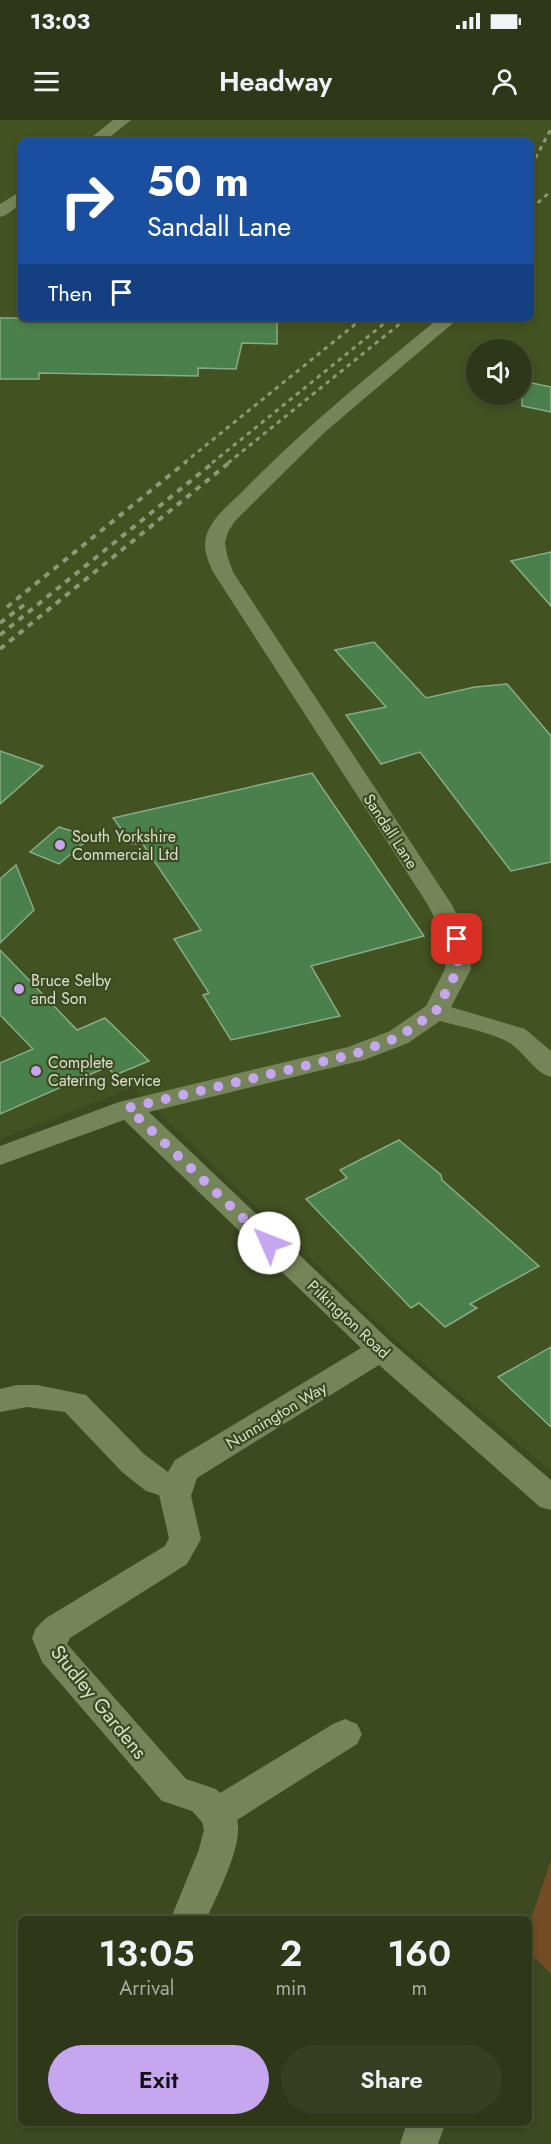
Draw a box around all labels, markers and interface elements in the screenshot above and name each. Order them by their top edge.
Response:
text: 13:03 [30,5,90,37]
text: Headway [219,62,332,101]
icon: menu [30,65,63,98]
icon: person [488,65,521,98]
text: 50 m [147,151,249,212]
icon: right [48,162,126,240]
text: Sandall Lane [147,207,291,246]
icon: arrive [105,276,138,309]
text: Then [48,277,93,309]
map controls [466,339,532,405]
button: sound [466,339,532,405]
street label: Sandall Lane [358,789,423,873]
place label: South Yorkshire Commercial Ltd [72,825,178,866]
marker: South Yorkshire Commercial Ltd [53,838,67,852]
pin [431,913,482,964]
icon: arrive [440,922,473,955]
place label: Bruce Selby and Son [31,969,112,1010]
marker: Bruce Selby and Son [12,982,26,996]
place label: Complete Catering Service [48,1051,161,1092]
marker: Complete Catering Service [29,1064,43,1078]
position arrow [237,1211,301,1275]
street label: Pilkington Road [302,1275,395,1364]
street label: Nunnington Way [221,1376,332,1455]
street label: Studley Gardens [44,1639,154,1766]
text: 13:05 [99,1927,195,1979]
text: 2 [280,1927,302,1979]
text: 160 [387,1927,451,1979]
text: Arrival [119,1974,174,2003]
text: min [275,1974,307,2003]
text: m [412,1974,427,2003]
button: Exit [48,2045,269,2114]
button: Share [281,2045,502,2114]

